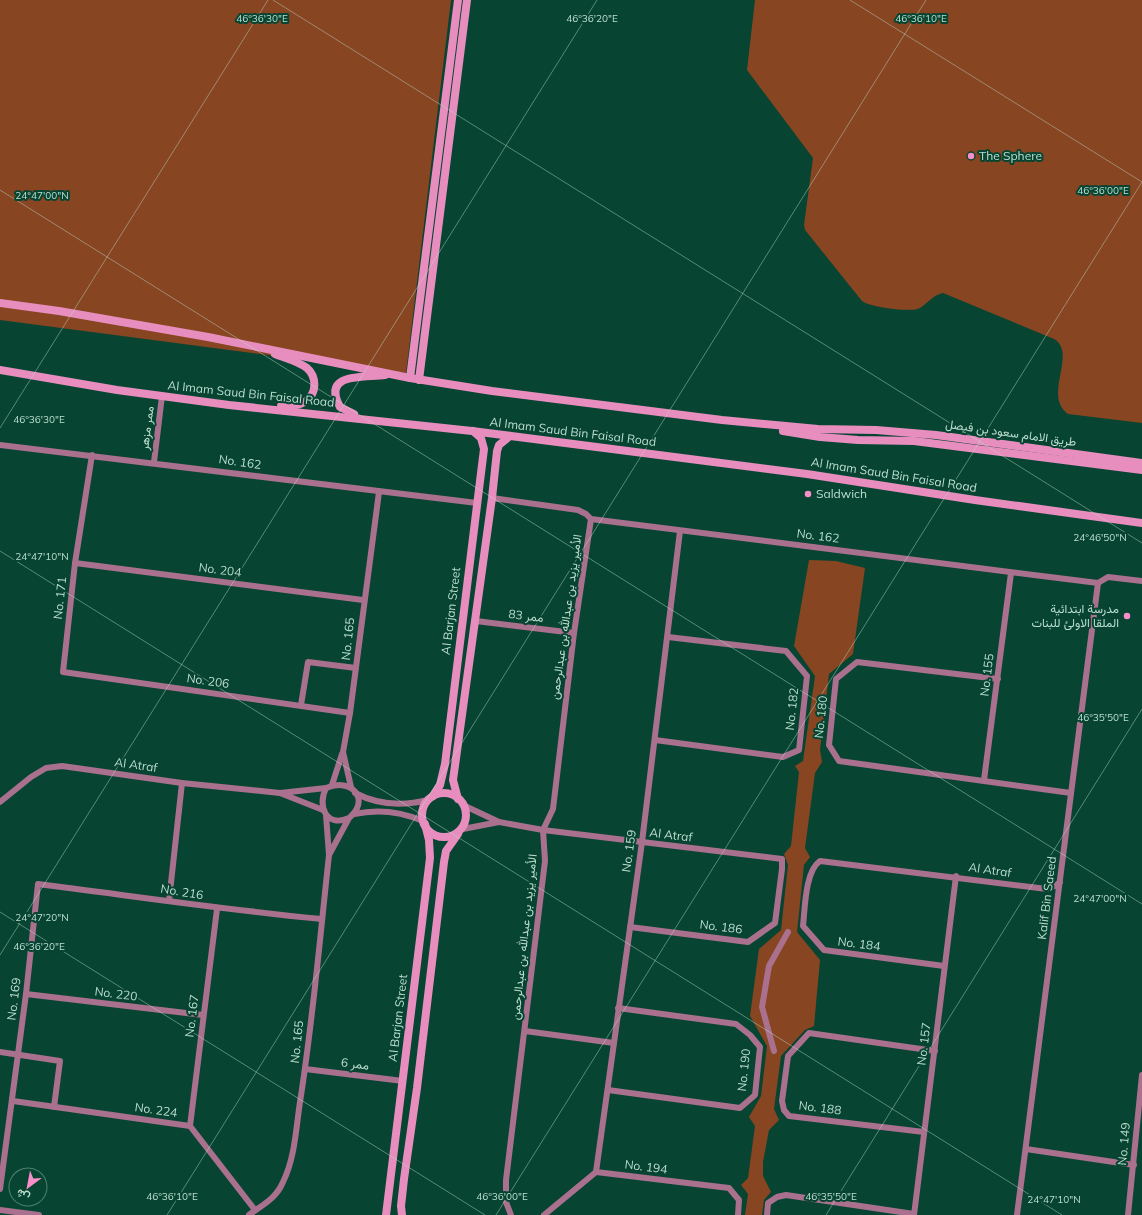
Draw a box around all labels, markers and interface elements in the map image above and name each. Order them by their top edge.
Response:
text: 46°36'30"E [236,12,288,25]
text: 46°36'20"E [566,12,618,25]
text: 46°36'10"E [895,12,947,25]
place label: The Sphere [979,148,1042,163]
marker: The Sphere [966,151,976,161]
text: 46°36'00"E [1077,184,1129,197]
text: 24°47'00"N [15,189,69,202]
street label: Al Imam Saud Bin Faisal Road [167,377,335,410]
street label: ممر مزهر [136,405,158,452]
text: 46°36'30"E [13,413,65,426]
street label: Al Imam Saud Bin Faisal Road [489,414,657,449]
street label: طريق الامام سعود بن فيصل [944,416,1078,450]
street label: No. 162 [218,451,262,472]
street label: Al Imam Saud Bin Faisal Road [810,454,978,495]
place label: Saldwich [816,486,867,501]
marker: Saldwich [803,489,813,499]
street label: No. 162 [796,525,840,546]
text: 24°46'50"N [1073,531,1127,544]
street label: الأمير يزيد بن عبدالله بن عبدالرحمن [546,533,586,701]
text: 24°47'10"N [15,550,69,563]
street label: No. 204 [198,559,242,580]
street label: Al Barjan Street [438,566,463,655]
street label: No. 171 [50,576,69,620]
place label: مدرسة ابتدائية الملقا الاولئ للبنات [1031,601,1119,631]
street label: ممر 83 [507,606,545,626]
marker: مدرسة ابتدائية الملقا الاولئ للبنات [1122,611,1132,621]
street label: No. 165 [338,617,357,661]
street label: No. 155 [976,653,997,697]
street label: No. 206 [186,670,230,691]
street label: No. 182 [782,687,801,731]
street label: No. 180 [811,695,830,739]
text: 46°35'50"E [1077,711,1129,724]
street label: Al Atraf [114,754,159,775]
street label: Al Atraf [649,824,694,845]
street label: No. 159 [618,829,639,873]
street label: الأمير يزيد بن عبدالله بن عبدالرحمن [507,853,541,1021]
street label: Kalif Bin Saeed [1034,855,1059,940]
street label: Al Atraf [968,859,1013,880]
street label: No. 216 [160,881,205,902]
text: 24°47'00"N [1073,892,1127,905]
text: 24°47'20"N [15,911,69,924]
street label: No. 186 [699,916,743,937]
street label: No. 184 [837,933,881,954]
text: 46°36'20"E [13,940,65,953]
street label: Al Barjan Street [385,973,410,1062]
street label: No. 169 [3,977,24,1021]
street label: No. 220 [94,983,138,1004]
street label: No. 167 [181,994,202,1038]
street label: No. 165 [287,1020,306,1064]
street label: No. 157 [913,1022,934,1066]
street label: No. 190 [734,1048,753,1092]
street label: ممر 6 [340,1054,370,1074]
street label: No. 188 [798,1097,842,1118]
street label: No. 224 [134,1099,178,1120]
street label: No. 149 [1114,1122,1133,1166]
street label: No. 194 [624,1156,668,1177]
north arrow [8,1167,48,1207]
text: ش [13,1186,32,1205]
text: 46°36'10"E [146,1190,198,1203]
text: 46°36'00"E [476,1190,528,1203]
text: 46°35'50"E [805,1190,857,1203]
text: 24°47'10"N [1027,1193,1081,1206]

